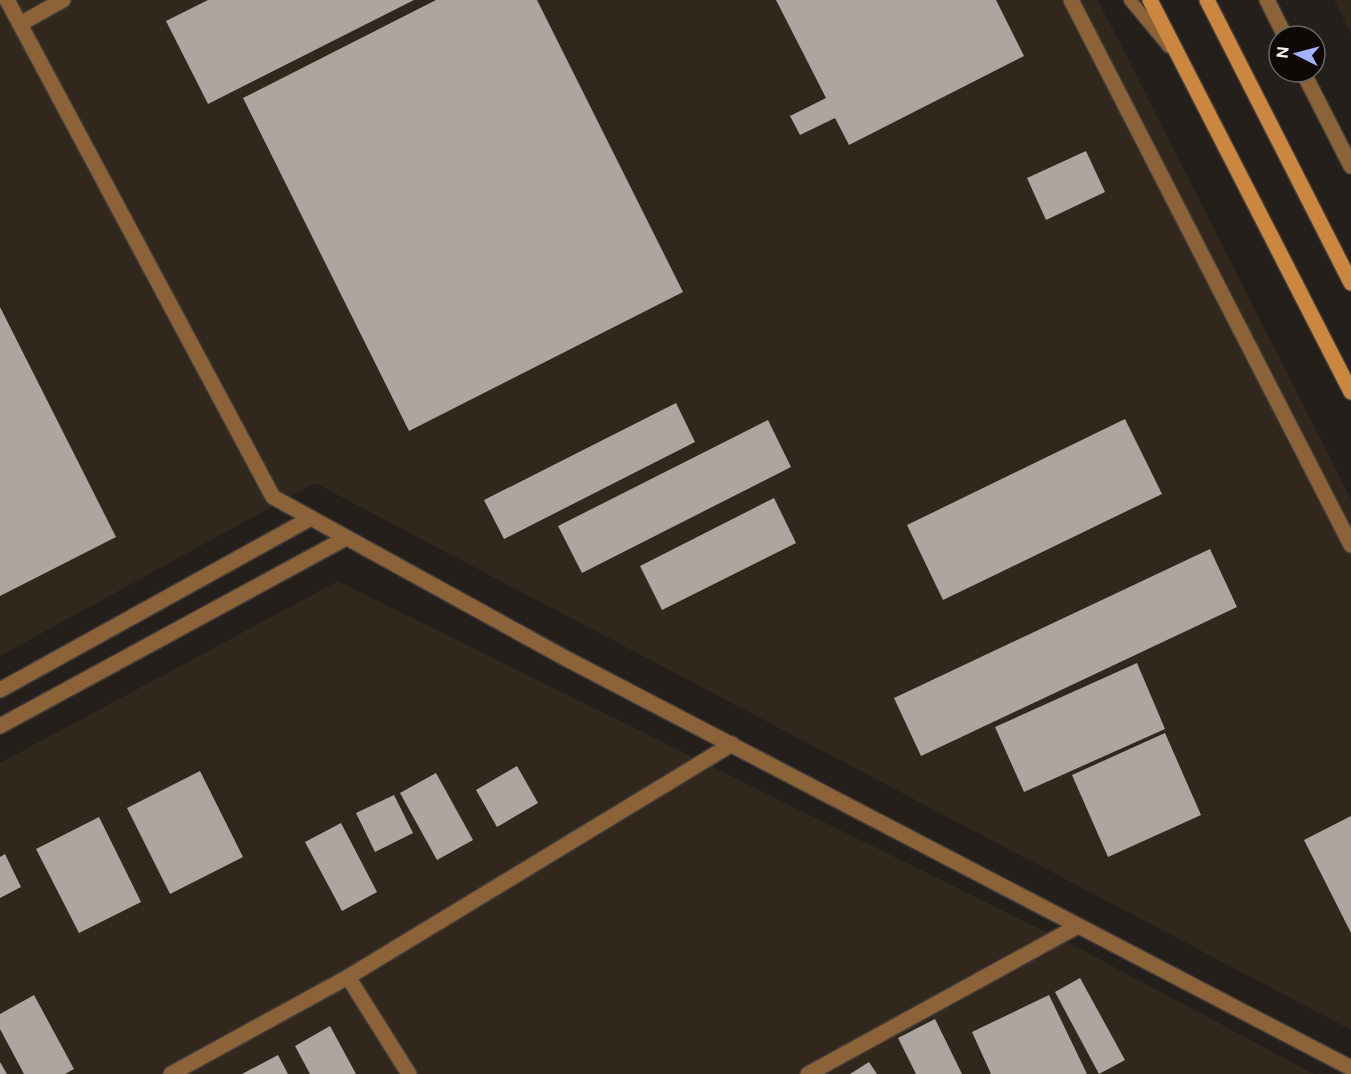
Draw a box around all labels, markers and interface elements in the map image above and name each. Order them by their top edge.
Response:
north arrow [1267,24,1327,84]
text: N [1272,46,1294,59]

